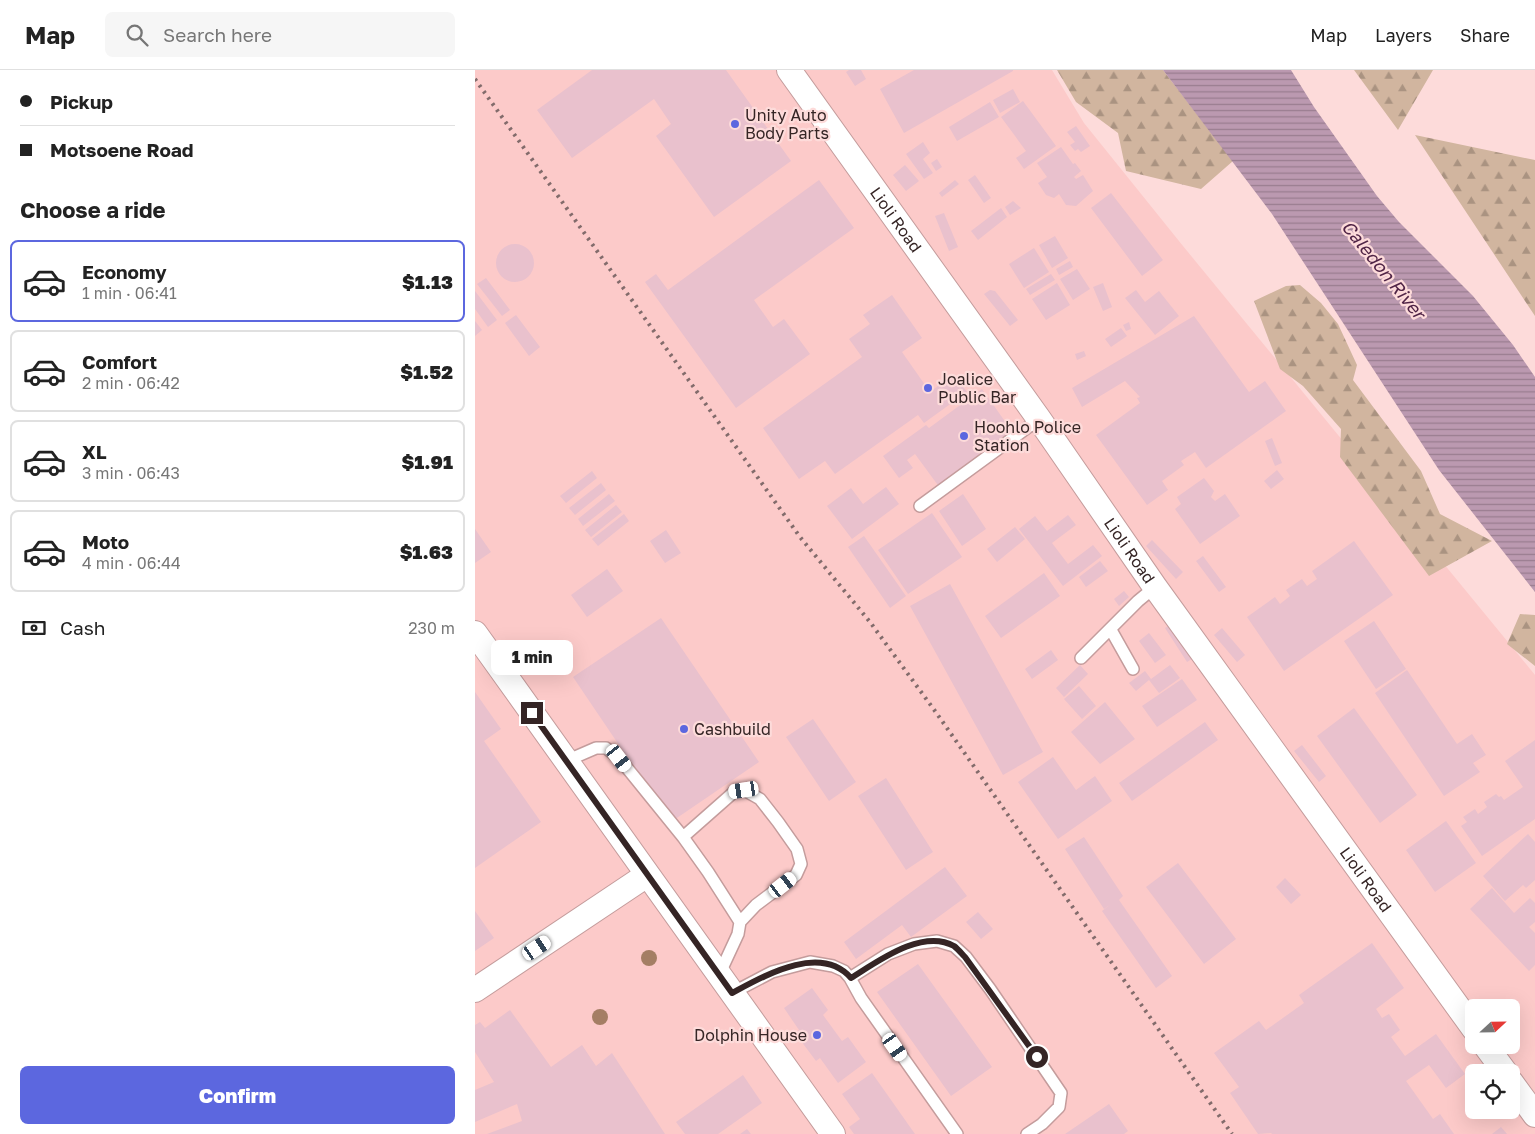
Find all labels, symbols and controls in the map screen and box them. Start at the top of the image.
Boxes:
search box [105,12,455,57]
text: Map [25,20,75,49]
icon: search [123,21,151,49]
text: Search here [163,23,272,46]
text: Map [1310,24,1347,46]
text: Layers [1375,24,1432,46]
text: Share [1460,24,1510,46]
text: Pickup [50,90,113,113]
place label: Unity Auto Body Parts [745,105,829,143]
marker: Unity Auto Body Parts [729,118,741,130]
text: Motsoene Road [50,138,194,161]
street label: Lioli Road [866,183,926,256]
text: Choose a ride [20,196,166,223]
water label: Caledon River [1337,216,1432,325]
icon: car [22,259,67,304]
text: Economy [82,260,167,283]
text: $1.13 [402,270,453,293]
text: 1 min · 06:41 [82,283,177,303]
icon: car [22,349,67,394]
text: Comfort [82,350,157,373]
text: $1.52 [400,360,453,383]
place label: Joalice Public Bar [938,369,1016,407]
text: 2 min · 06:42 [82,373,180,393]
marker: Joalice Public Bar [922,382,934,394]
place label: Hoohlo Police Station [974,417,1081,455]
marker: Hoohlo Police Station [958,430,970,442]
icon: car [22,439,67,484]
text: XL [82,440,107,463]
text: $1.91 [402,450,453,473]
text: 3 min · 06:43 [82,463,180,483]
street label: Lioli Road [1100,514,1159,587]
icon: car [22,529,67,574]
text: Moto [82,530,129,553]
text: $1.63 [400,540,453,563]
text: 4 min · 06:44 [82,553,181,573]
icon: cash [20,614,48,642]
text: Cash [60,616,105,639]
text: 230 m [408,618,455,638]
callout: 1 min [491,640,573,676]
text: 1 min [512,647,552,667]
route end [521,702,543,724]
place label: Cashbuild [694,719,771,739]
marker: Cashbuild [678,723,690,735]
car [603,742,634,774]
car [728,780,759,800]
street label: Lioli Road [1336,843,1396,916]
car [766,870,799,900]
car [520,933,553,963]
north arrow [1465,999,1520,1054]
map controls [1465,999,1520,1119]
place label: Dolphin House [694,1025,807,1045]
marker: Dolphin House [811,1029,823,1041]
car [880,1030,909,1064]
route start [1026,1046,1048,1068]
button: locate [1465,1064,1520,1119]
button: Confirm [20,1066,455,1124]

